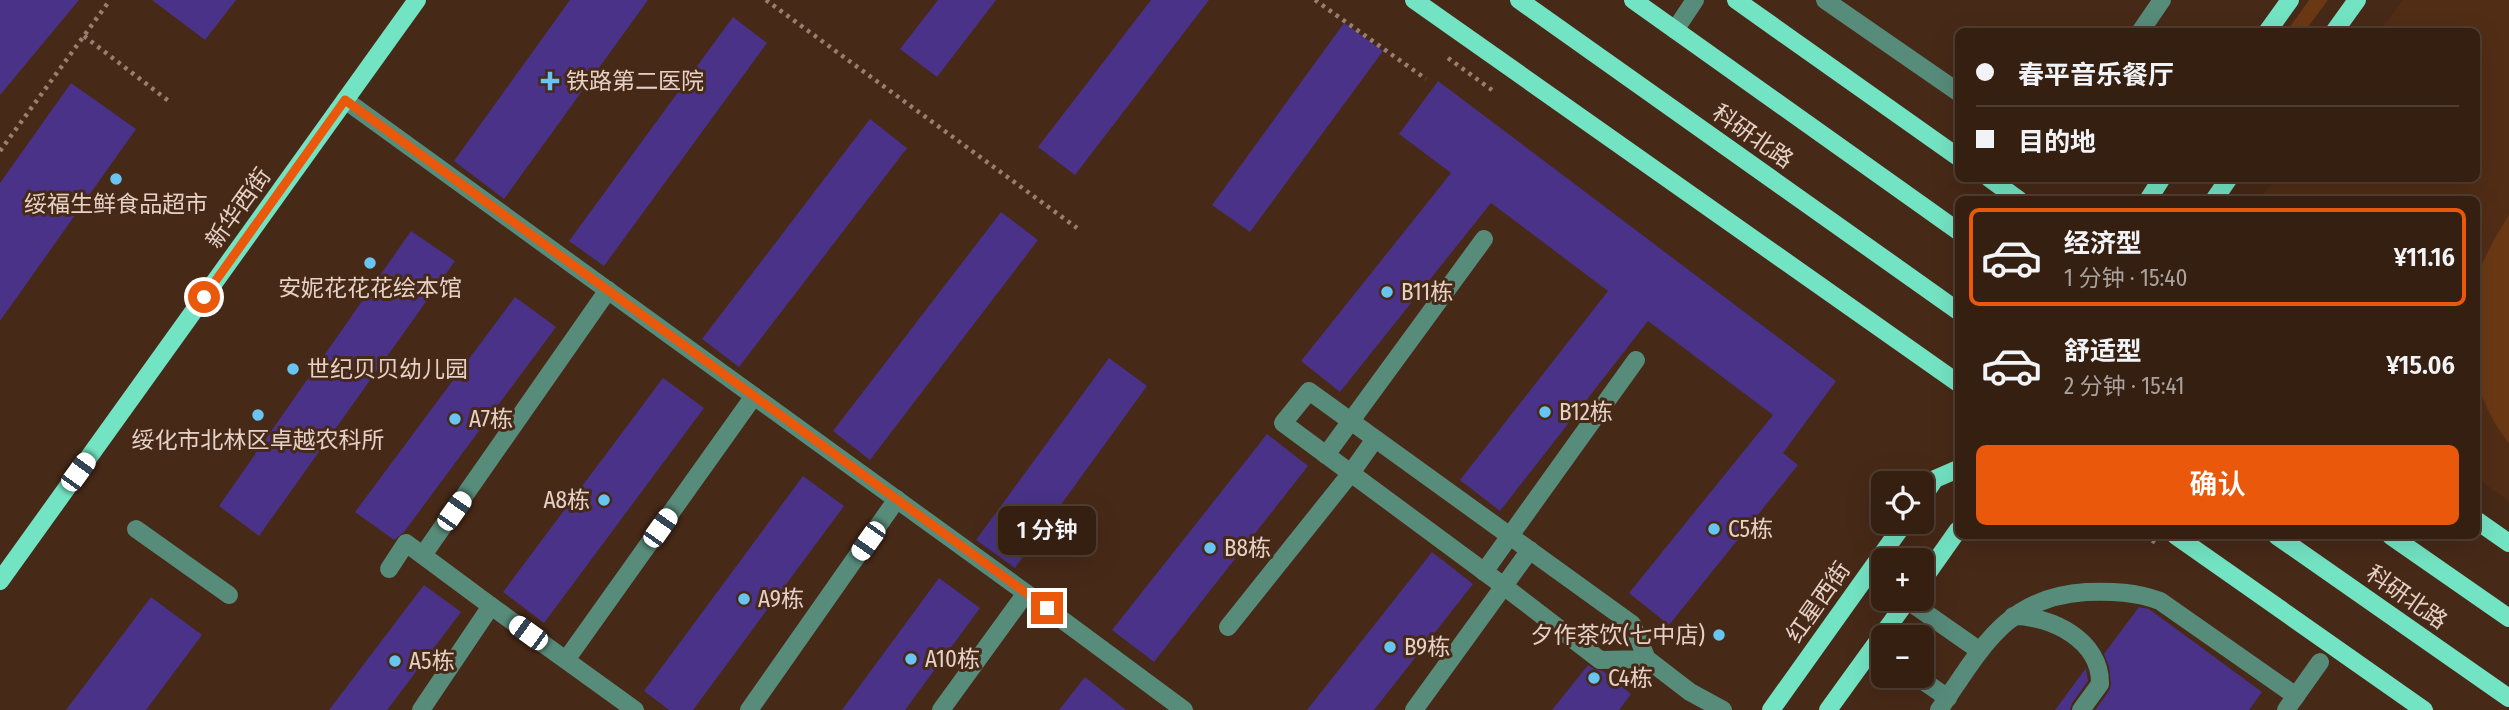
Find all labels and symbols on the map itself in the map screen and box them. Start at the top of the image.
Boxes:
place label: 铁路第二医院 [566,67,704,95]
marker: 铁路第二医院 [540,71,560,91]
street label: 科研北路 [1707,98,1799,174]
street label: 新华西街 [200,163,276,253]
marker: 绥福生鲜食品超市 [108,171,124,187]
place label: 绥福生鲜食品超市 [24,190,208,218]
marker: 安妮花花花绘本馆 [362,255,378,271]
place label: 安妮花花花绘本馆 [278,274,462,302]
place label: B11栋 [1401,278,1453,306]
route start [188,281,220,313]
marker: B11栋 [1379,284,1395,300]
place label: 世纪贝贝幼儿园 [307,355,468,383]
marker: 世纪贝贝幼儿园 [285,361,301,377]
place label: B12栋 [1559,398,1613,426]
marker: B12栋 [1537,404,1553,420]
place label: A7栋 [469,405,513,433]
marker: 绥化市北林区卓越农科所 [250,407,266,423]
marker: A7栋 [447,411,463,427]
place label: 绥化市北林区卓越农科所 [132,426,385,454]
car [58,449,99,495]
place label: A8栋 [543,486,590,514]
car [434,488,475,534]
marker: A8栋 [596,492,612,508]
car [640,505,681,551]
callout: 1 分钟 [998,506,1096,556]
place label: C5栋 [1728,515,1773,543]
car [848,518,889,564]
marker: C5栋 [1706,521,1722,537]
place label: B8栋 [1224,534,1271,562]
marker: B8栋 [1202,540,1218,556]
street label: 红星西街 [1780,556,1856,648]
street label: 科研北路 [2361,559,2453,635]
place label: A9栋 [758,585,804,613]
marker: A9栋 [736,591,752,607]
route end [1031,592,1063,624]
car [505,612,552,654]
place label: 夕作茶饮(七中店) [1530,621,1705,649]
marker: 夕作茶饮(七中店) [1711,627,1727,643]
place label: B9栋 [1404,633,1450,661]
marker: B9栋 [1382,639,1398,655]
place label: A10栋 [925,645,980,673]
place label: A5栋 [409,647,455,675]
marker: A10栋 [903,651,919,667]
marker: A5栋 [387,653,403,669]
place label: C4栋 [1608,664,1653,692]
marker: C4栋 [1586,670,1602,686]

